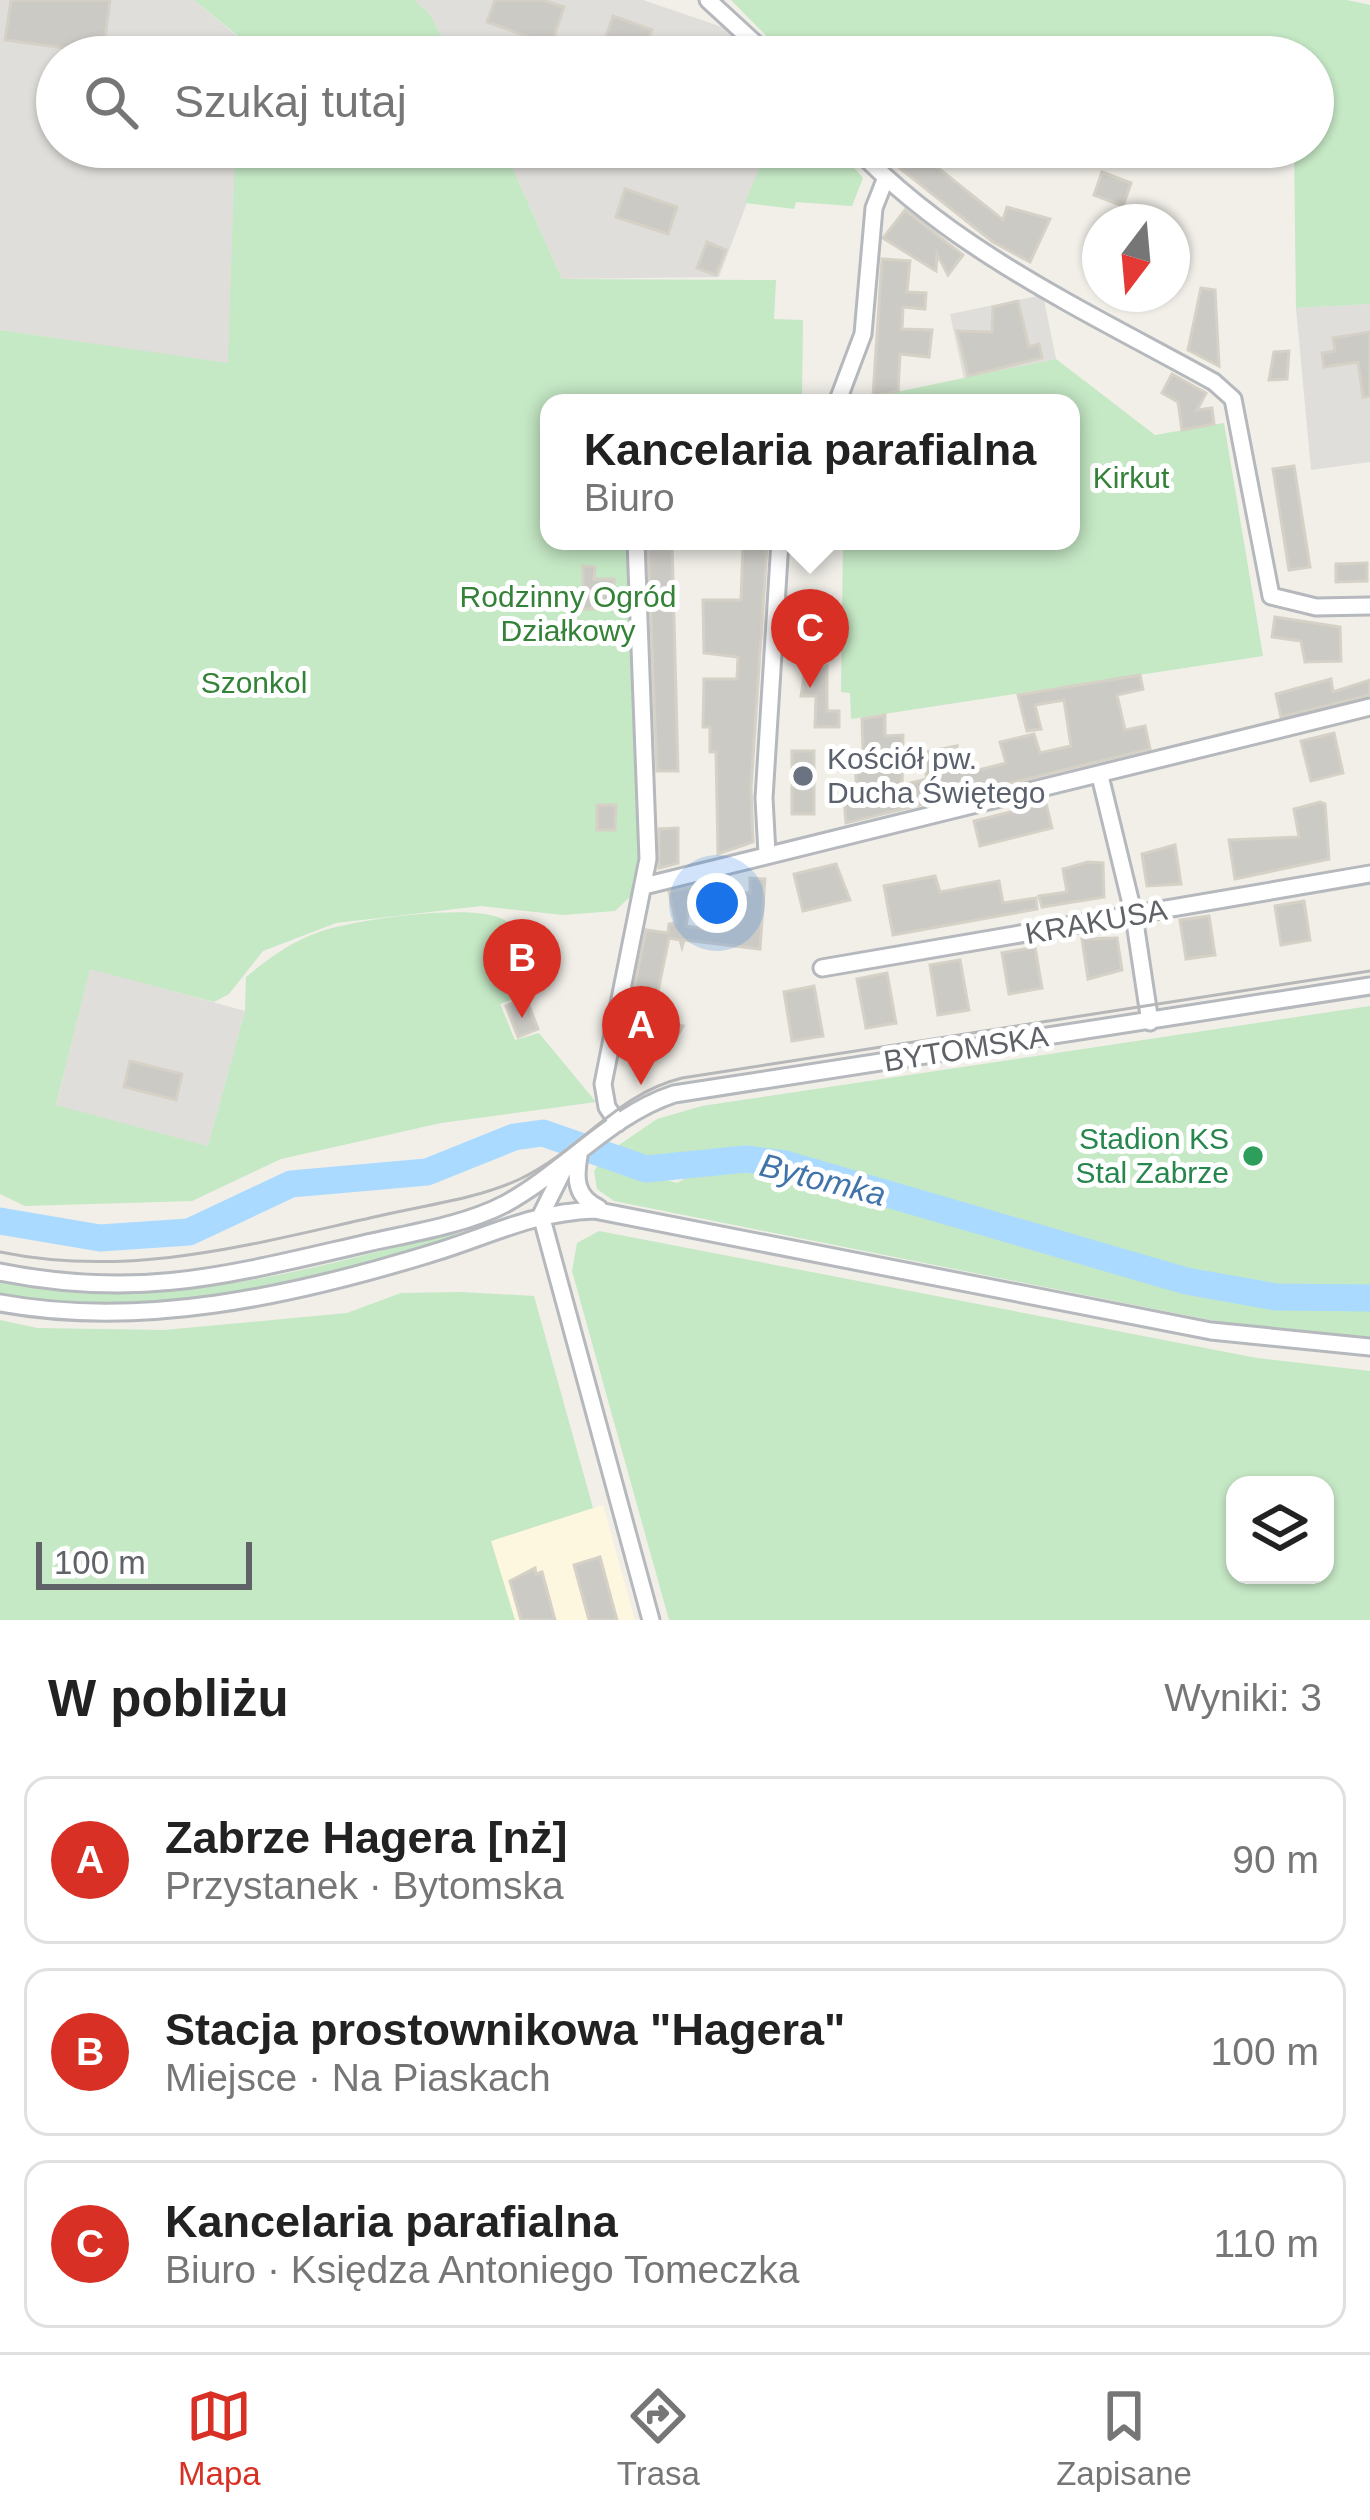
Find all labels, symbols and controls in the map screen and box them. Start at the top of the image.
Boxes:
search box [36,36,1334,168]
icon: search [78,69,144,135]
text: Szukaj tutaj [174,76,407,127]
north arrow [1082,204,1190,312]
popup [540,394,1080,550]
text: Kancelaria parafialna [584,424,1036,475]
park label: Kirkut [1093,461,1170,494]
text: Biuro [584,476,675,519]
park label: Rodzinny Ogród Działkowy [460,580,676,647]
pin: C [771,589,849,688]
park label: Szonkol [201,666,307,699]
place label: Kościół pw. Ducha Świętego [827,742,1045,809]
marker: Kościół pw. Ducha Świętego [790,763,816,789]
your location [687,873,747,933]
street label: KRAKUSA [1022,893,1169,950]
pin: B [483,919,561,1018]
pin: A [602,986,680,1085]
street label: BYTOMSKA [881,1019,1051,1078]
place label: Stadion KS Stal Zabrze [1076,1122,1229,1189]
marker: Stadion KS Stal Zabrze [1240,1143,1266,1169]
water label: Bytomka [756,1146,890,1213]
map controls [1226,1476,1334,1584]
button: layers [1226,1476,1334,1584]
scale bar [36,1536,252,1589]
text: 100 m [54,1544,146,1581]
text: W pobliżu [48,1670,289,1727]
text: Wyniki: 3 [1164,1676,1322,1719]
text: Zabrze Hagera [nż] [165,1812,568,1863]
text: A [76,1838,104,1881]
text: 90 m [1232,1838,1319,1881]
text: Przystanek · Bytomska [165,1864,564,1907]
text: Stacja prostownikowa "Hagera" [165,2004,845,2055]
text: B [76,2030,104,2073]
text: 100 m [1211,2030,1319,2073]
text: Miejsce · Na Piaskach [165,2056,551,2099]
text: Kancelaria parafialna [165,2196,618,2247]
text: C [76,2222,104,2265]
text: 110 m [1214,2222,1319,2265]
text: Biuro · Księdza Antoniego Tomeczka [165,2248,799,2291]
tab: Mapa [178,2383,261,2493]
tab: Trasa [617,2383,700,2493]
tab: Zapisane [1056,2383,1192,2493]

